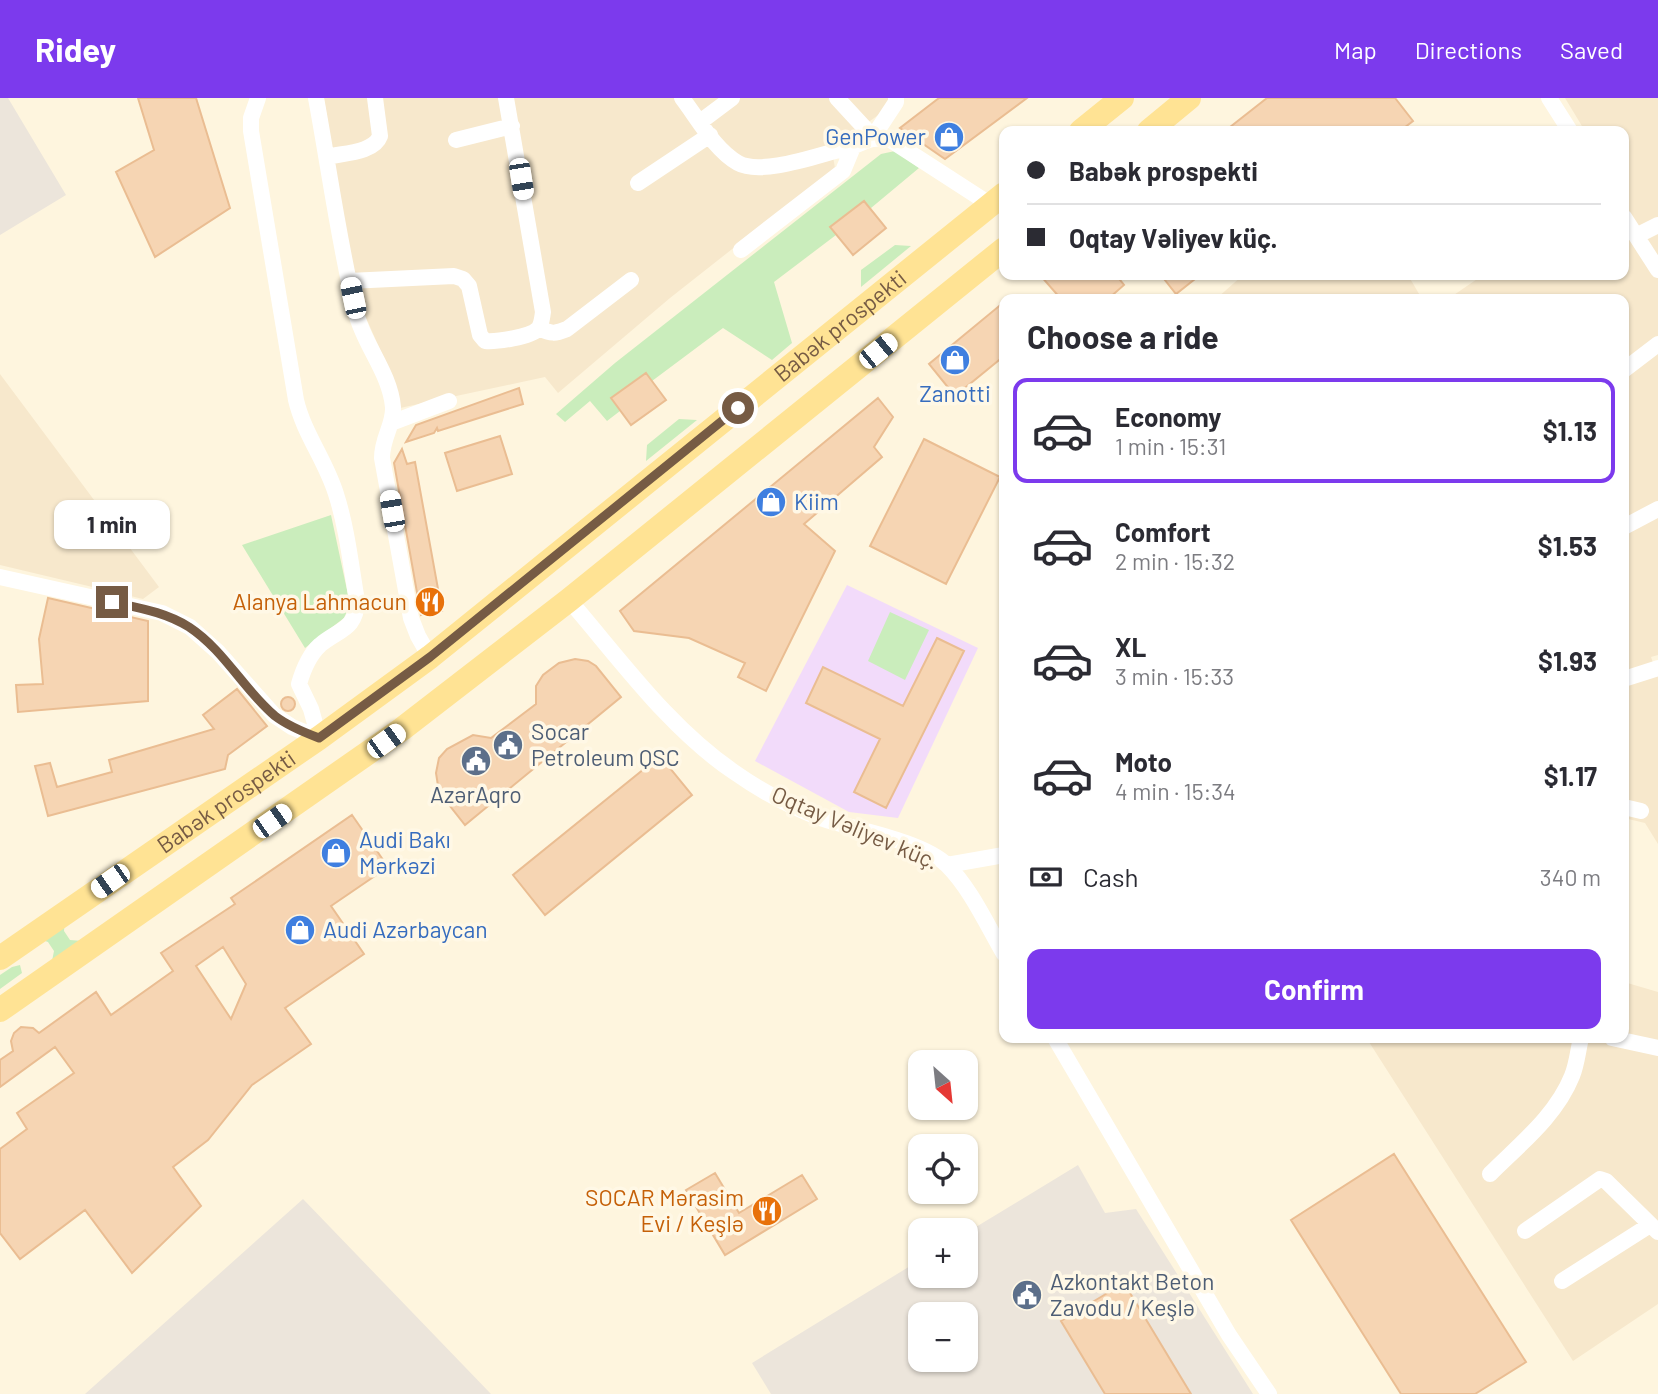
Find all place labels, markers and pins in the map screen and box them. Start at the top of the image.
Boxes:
shop icon: GenPower [932,120,966,154]
place label: GenPower [825,122,927,150]
shop icon: Zanotti [938,343,972,377]
place label: Zanotti [919,379,991,407]
shop icon: Kiim [754,485,788,519]
place label: Kiim [794,487,839,515]
restaurant icon: Alanya Lahmacun [413,585,447,619]
place label: Alanya Lahmacun [232,587,407,615]
place label: Socar Petroleum QSC [531,717,680,771]
public building icon: Socar Petroleum QSC [491,728,525,762]
public building icon: AzərAqro [459,744,493,778]
place label: AzərAqro [430,780,522,808]
place label: Audi Bakı Mərkəzi [359,825,451,879]
shop icon: Audi Bakı Mərkəzi [319,836,353,870]
shop icon: Audi Azərbaycan [283,913,317,947]
place label: Audi Azərbaycan [323,915,488,943]
place label: SOCAR Mərasim Evi / Keşlə [585,1183,744,1237]
restaurant icon: SOCAR Mərasim Evi / Keşlə [750,1194,784,1228]
place label: Azkontakt Beton Zavodu / Keşlə [1050,1267,1214,1321]
public building icon: Azkontakt Beton Zavodu / Keşlə [1010,1278,1044,1312]

